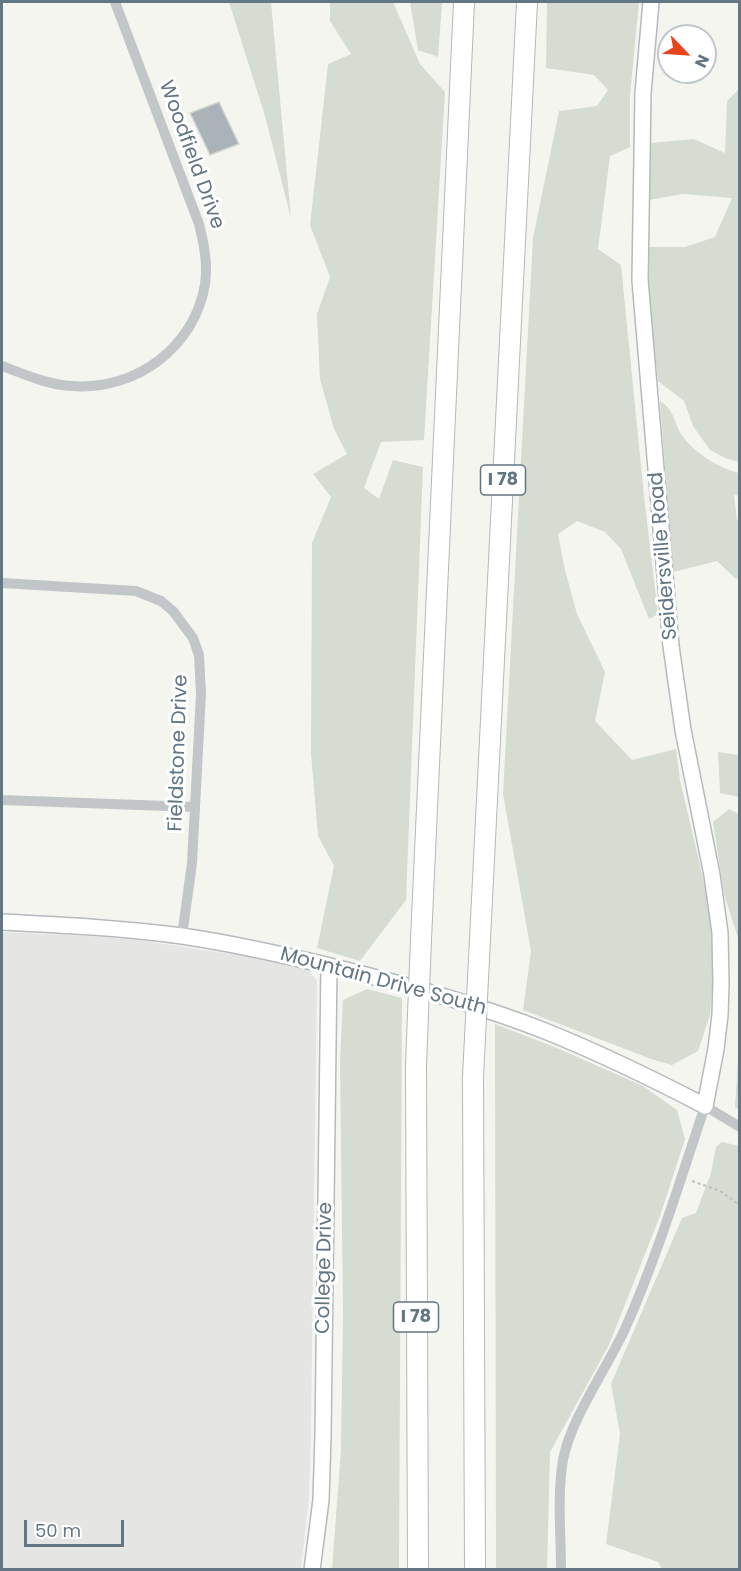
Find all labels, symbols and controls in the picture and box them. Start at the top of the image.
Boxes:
north arrow [657,24,717,84]
text: N [689,51,715,71]
street label: Woodfield Drive [153,77,229,233]
road number: I 78 [480,465,526,495]
street label: Seidersville Road [645,471,683,641]
street label: Fieldstone Drive [164,674,194,832]
street label: Mountain Drive South [277,943,489,1021]
street label: College Drive [312,1202,338,1334]
road number: I 78 [394,1302,438,1332]
scale bar [27,1508,128,1546]
text: 50 m [35,1518,81,1543]

